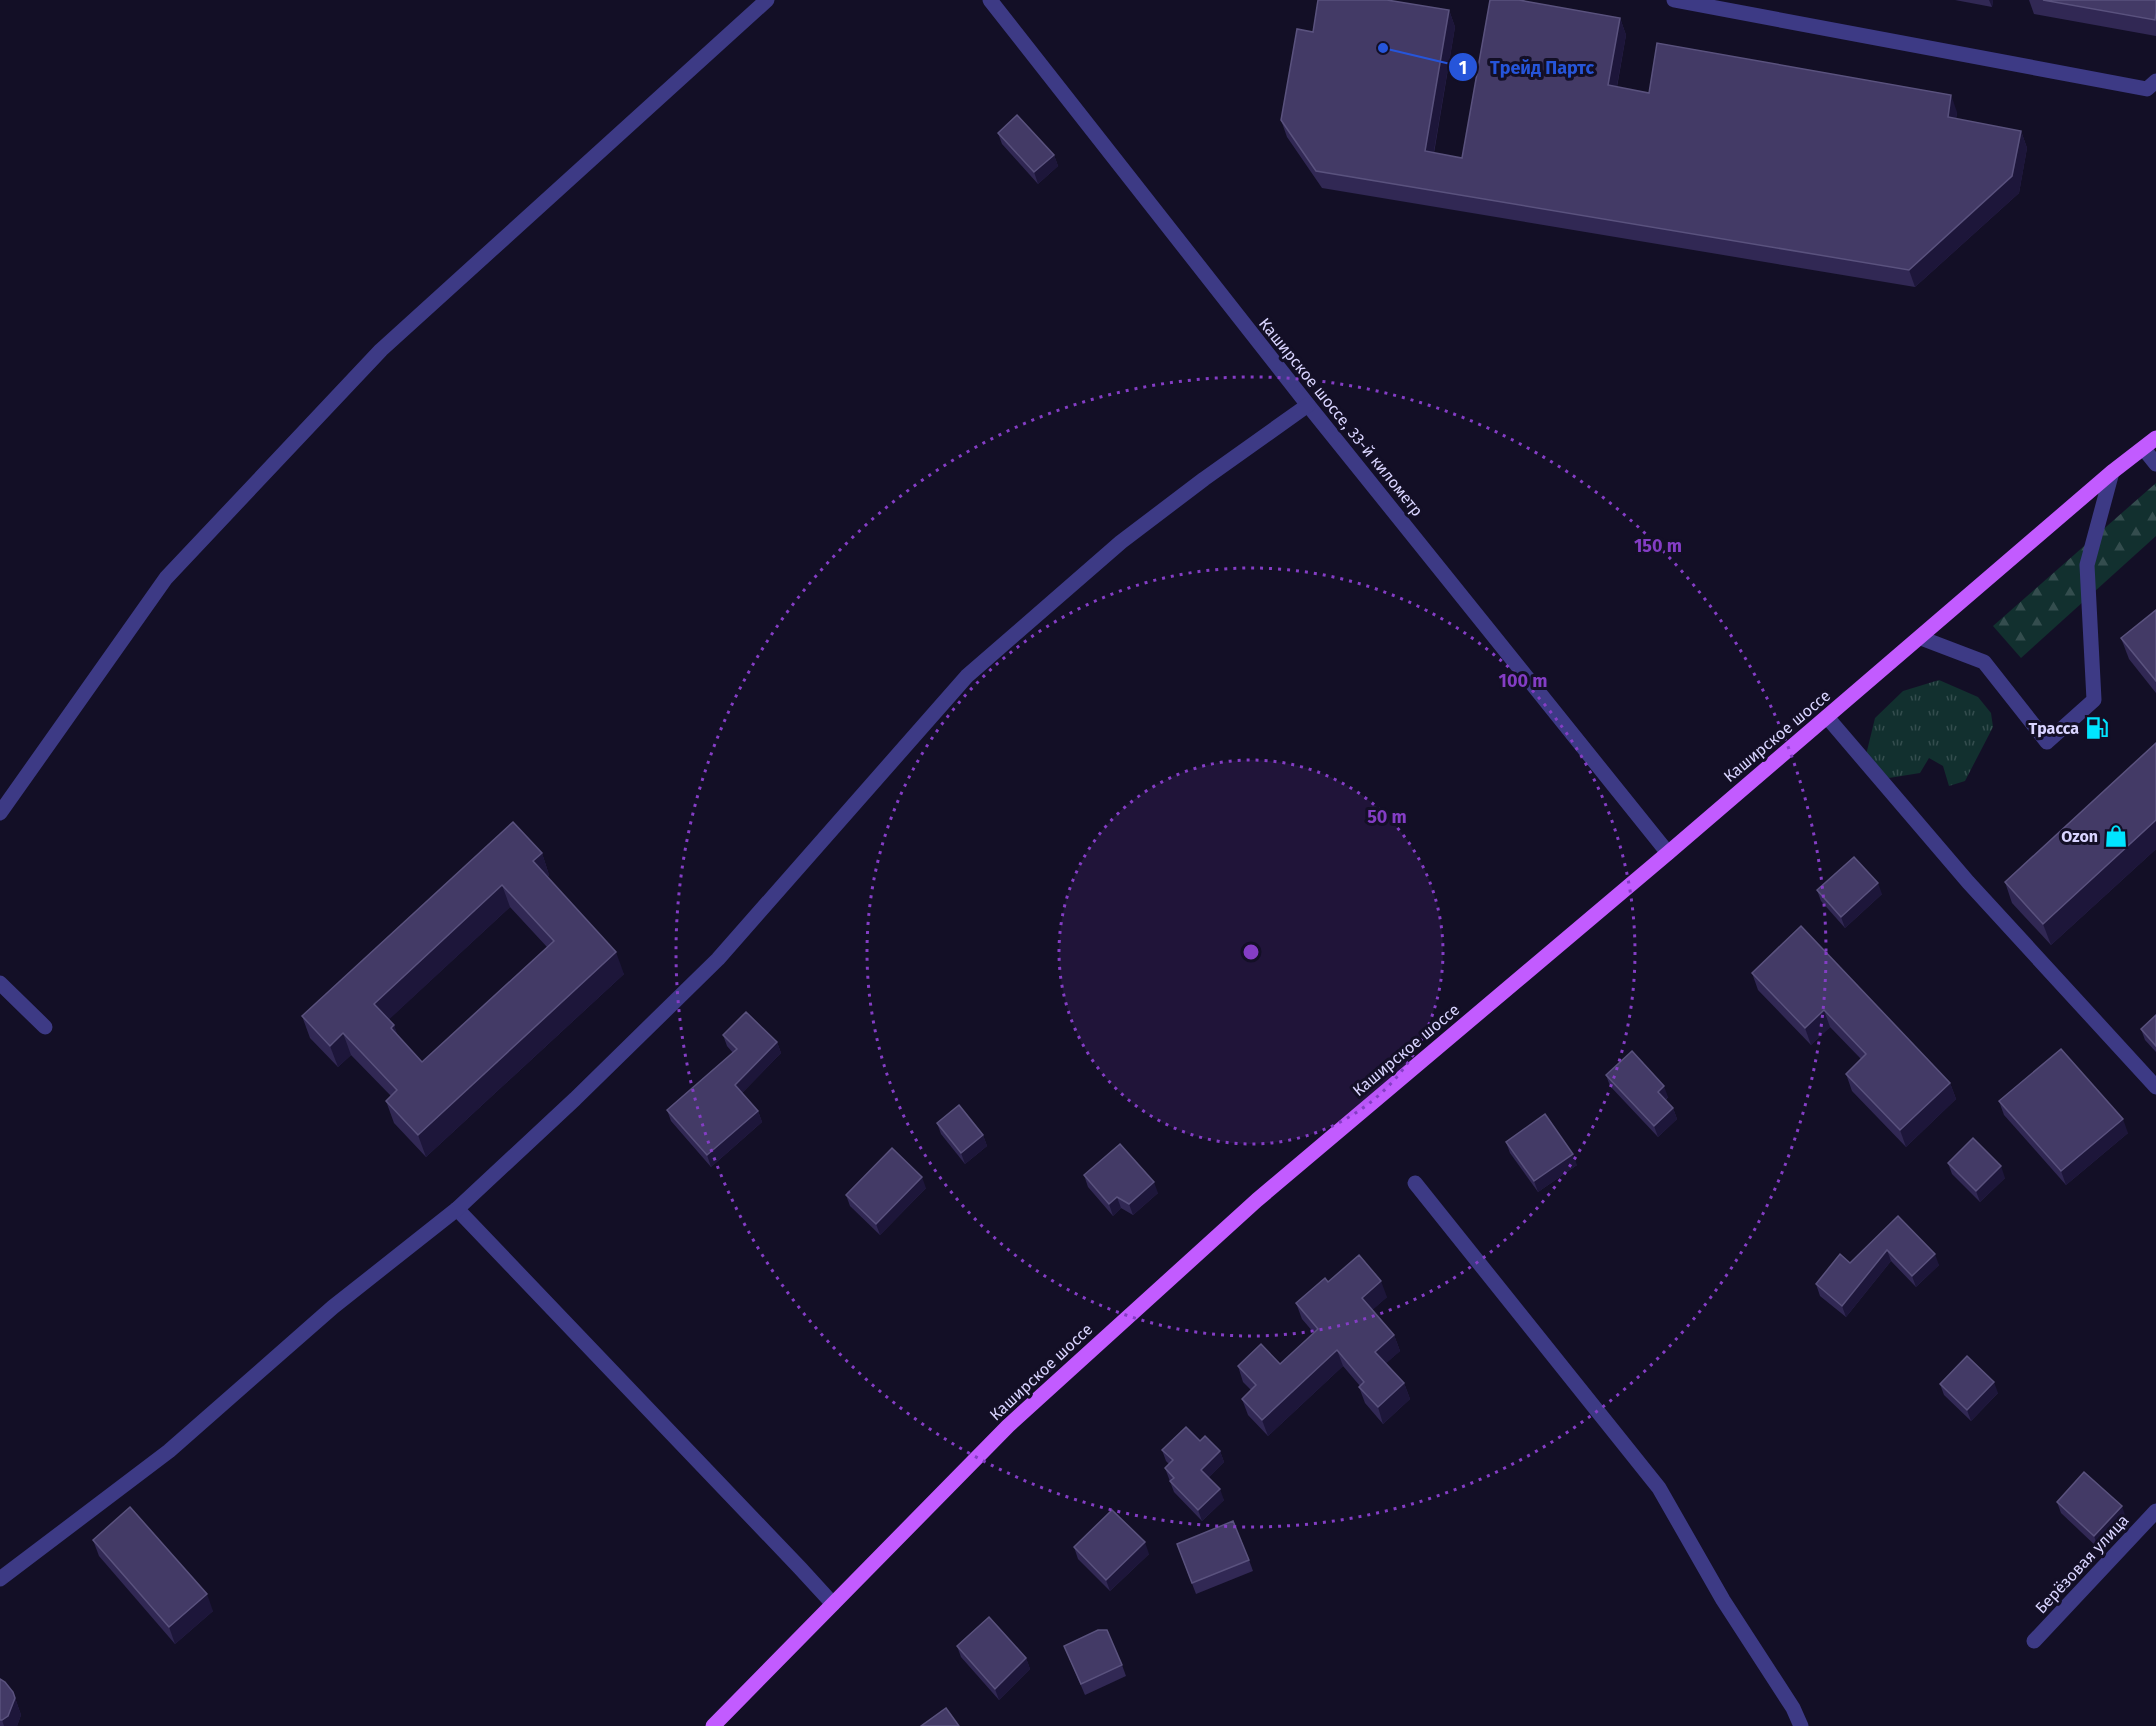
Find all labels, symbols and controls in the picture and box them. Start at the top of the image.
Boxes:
callout: Трейд Партс [1448,49,1606,85]
text: 1 [1459,57,1467,79]
text: Трейд Партс [1490,57,1594,79]
street label: Каширское шоссе, 33-й километр [1255,314,1427,520]
text: 150 m [1634,535,1682,557]
text: 100 m [1499,670,1547,692]
street label: Каширское шоссе [1720,686,1834,786]
fuel station icon: Трасса [2084,715,2110,741]
place label: Трасса [2029,719,2079,738]
text: 50 m [1367,806,1407,828]
shop icon: Ozon [2103,823,2129,849]
place label: Ozon [2061,827,2098,846]
centre of rings [1241,942,1261,962]
street label: Каширское шоссе [1349,1000,1463,1100]
street label: Каширское шоссе [986,1320,1096,1424]
street label: Берёзовая улица [2031,1511,2133,1617]

